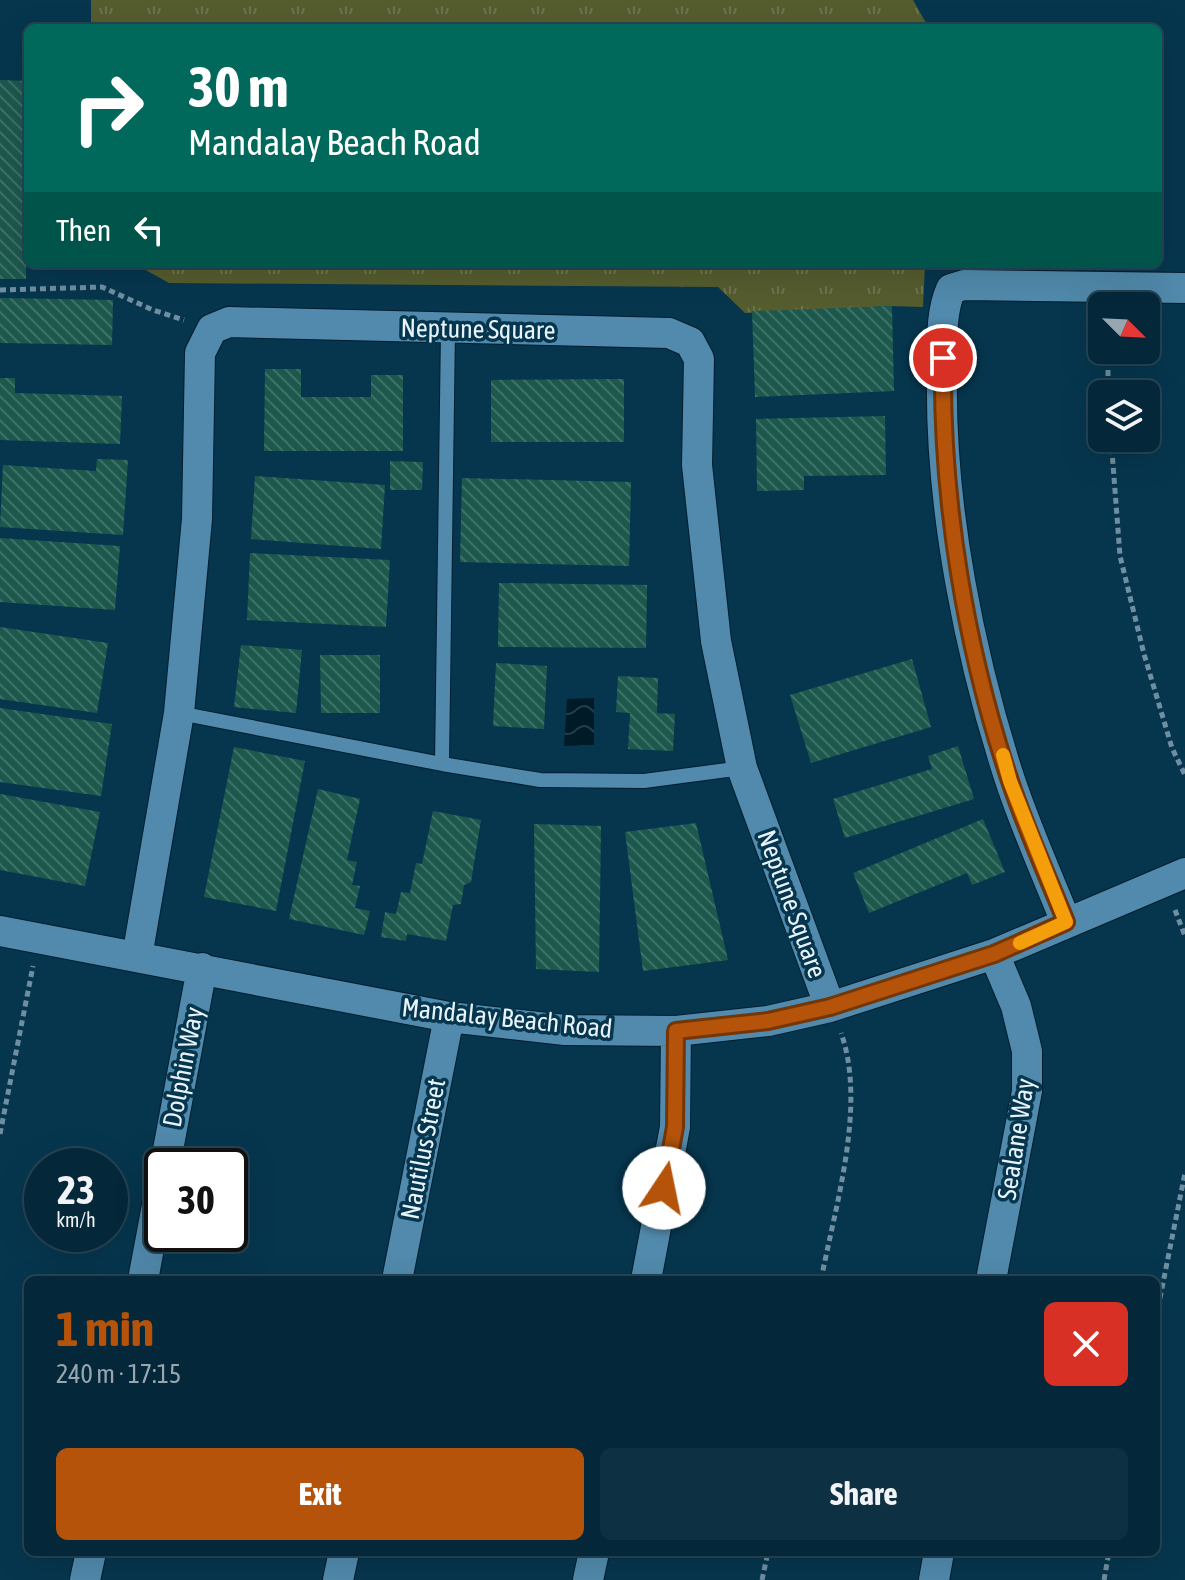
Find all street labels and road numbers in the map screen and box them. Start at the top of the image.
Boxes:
street label: Neptune Square [400,313,556,345]
street label: Neptune Square [751,826,833,982]
street label: Mandalay Beach Road [400,992,614,1044]
street label: Dolphin Way [157,1004,209,1130]
street label: Nautilus Street [395,1076,451,1222]
street label: Sealane Way [992,1076,1040,1202]

